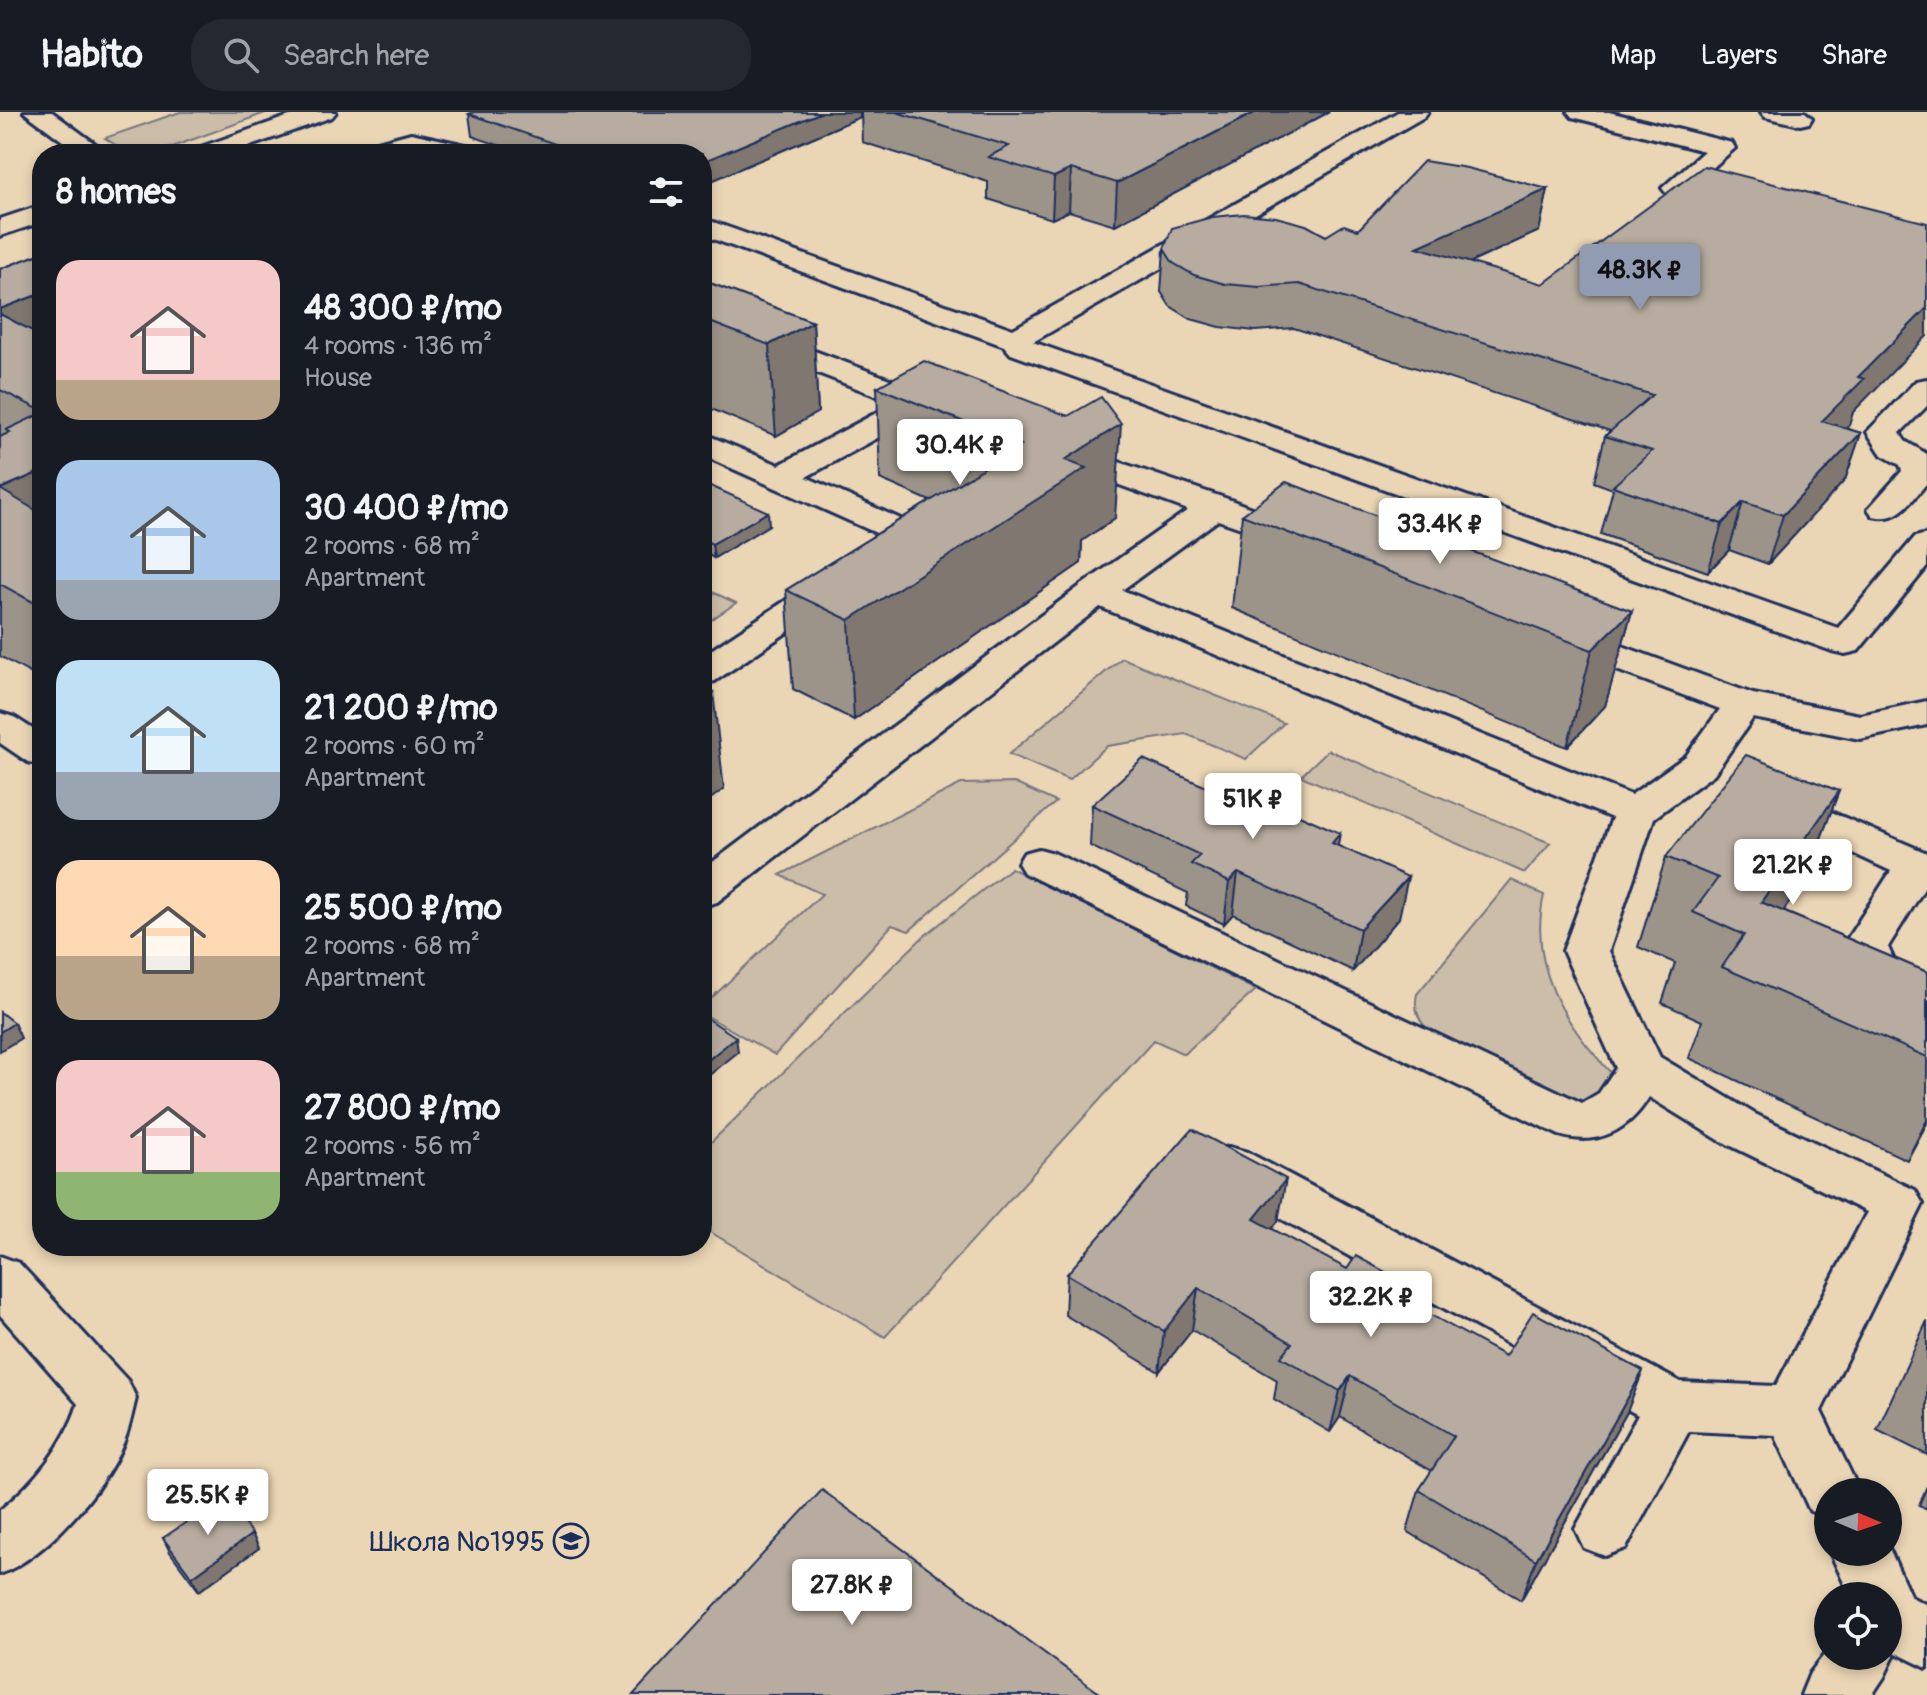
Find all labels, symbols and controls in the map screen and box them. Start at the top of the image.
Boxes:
search box [191,19,751,91]
text: Habito [40,31,143,79]
icon: search [219,33,263,77]
text: Search here [283,37,429,74]
text: Map [1610,38,1656,73]
text: Layers [1700,38,1777,73]
text: Share [1821,38,1887,73]
icon: filters [644,170,688,214]
text: 8 homes [56,171,176,214]
pin: 48.3K ₽ [1566,244,1714,312]
text: 48.3K ₽ [1597,254,1683,286]
text: 48 300 ₽/mo [304,287,502,330]
icon: home [120,292,216,388]
text: 4 rooms · 136 m² [304,330,492,362]
text: House [304,362,372,394]
pin: 30.4K ₽ [886,419,1034,487]
text: 30.4K ₽ [915,429,1005,461]
text: 30 400 ₽/mo [304,487,508,530]
icon: home [120,492,216,588]
pin: 33.4K ₽ [1366,498,1514,566]
text: 33.4K ₽ [1397,508,1483,540]
text: 2 rooms · 68 m² [304,530,480,562]
text: Apartment [304,562,425,594]
text: 21 200 ₽/mo [304,687,498,730]
icon: home [120,692,216,788]
text: 2 rooms · 60 m² [304,730,485,762]
text: Apartment [304,762,425,794]
pin: 51K ₽ [1197,773,1309,841]
text: 51K ₽ [1222,783,1284,815]
pin: 21.2K ₽ [1719,839,1867,907]
text: 21.2K ₽ [1752,849,1834,881]
text: 25 500 ₽/mo [304,887,502,930]
icon: home [120,892,216,988]
text: 2 rooms · 68 m² [304,930,480,962]
text: Apartment [304,962,425,994]
text: 27 800 ₽/mo [304,1087,500,1130]
icon: home [120,1092,216,1188]
text: 2 rooms · 56 m² [304,1130,481,1162]
text: Apartment [304,1162,425,1194]
pin: 32.2K ₽ [1297,1271,1445,1339]
text: 32.2K ₽ [1328,1281,1414,1313]
pin: 25.5K ₽ [134,1469,282,1537]
north arrow [1814,1478,1902,1566]
map controls [1814,1478,1902,1670]
text: 25.5K ₽ [165,1479,251,1511]
school or university icon: Школа №1995 [552,1522,590,1560]
place label: Школа №1995 [370,1525,545,1560]
pin: 27.8K ₽ [778,1559,926,1627]
text: 27.8K ₽ [810,1569,894,1601]
button: locate [1814,1582,1902,1670]

